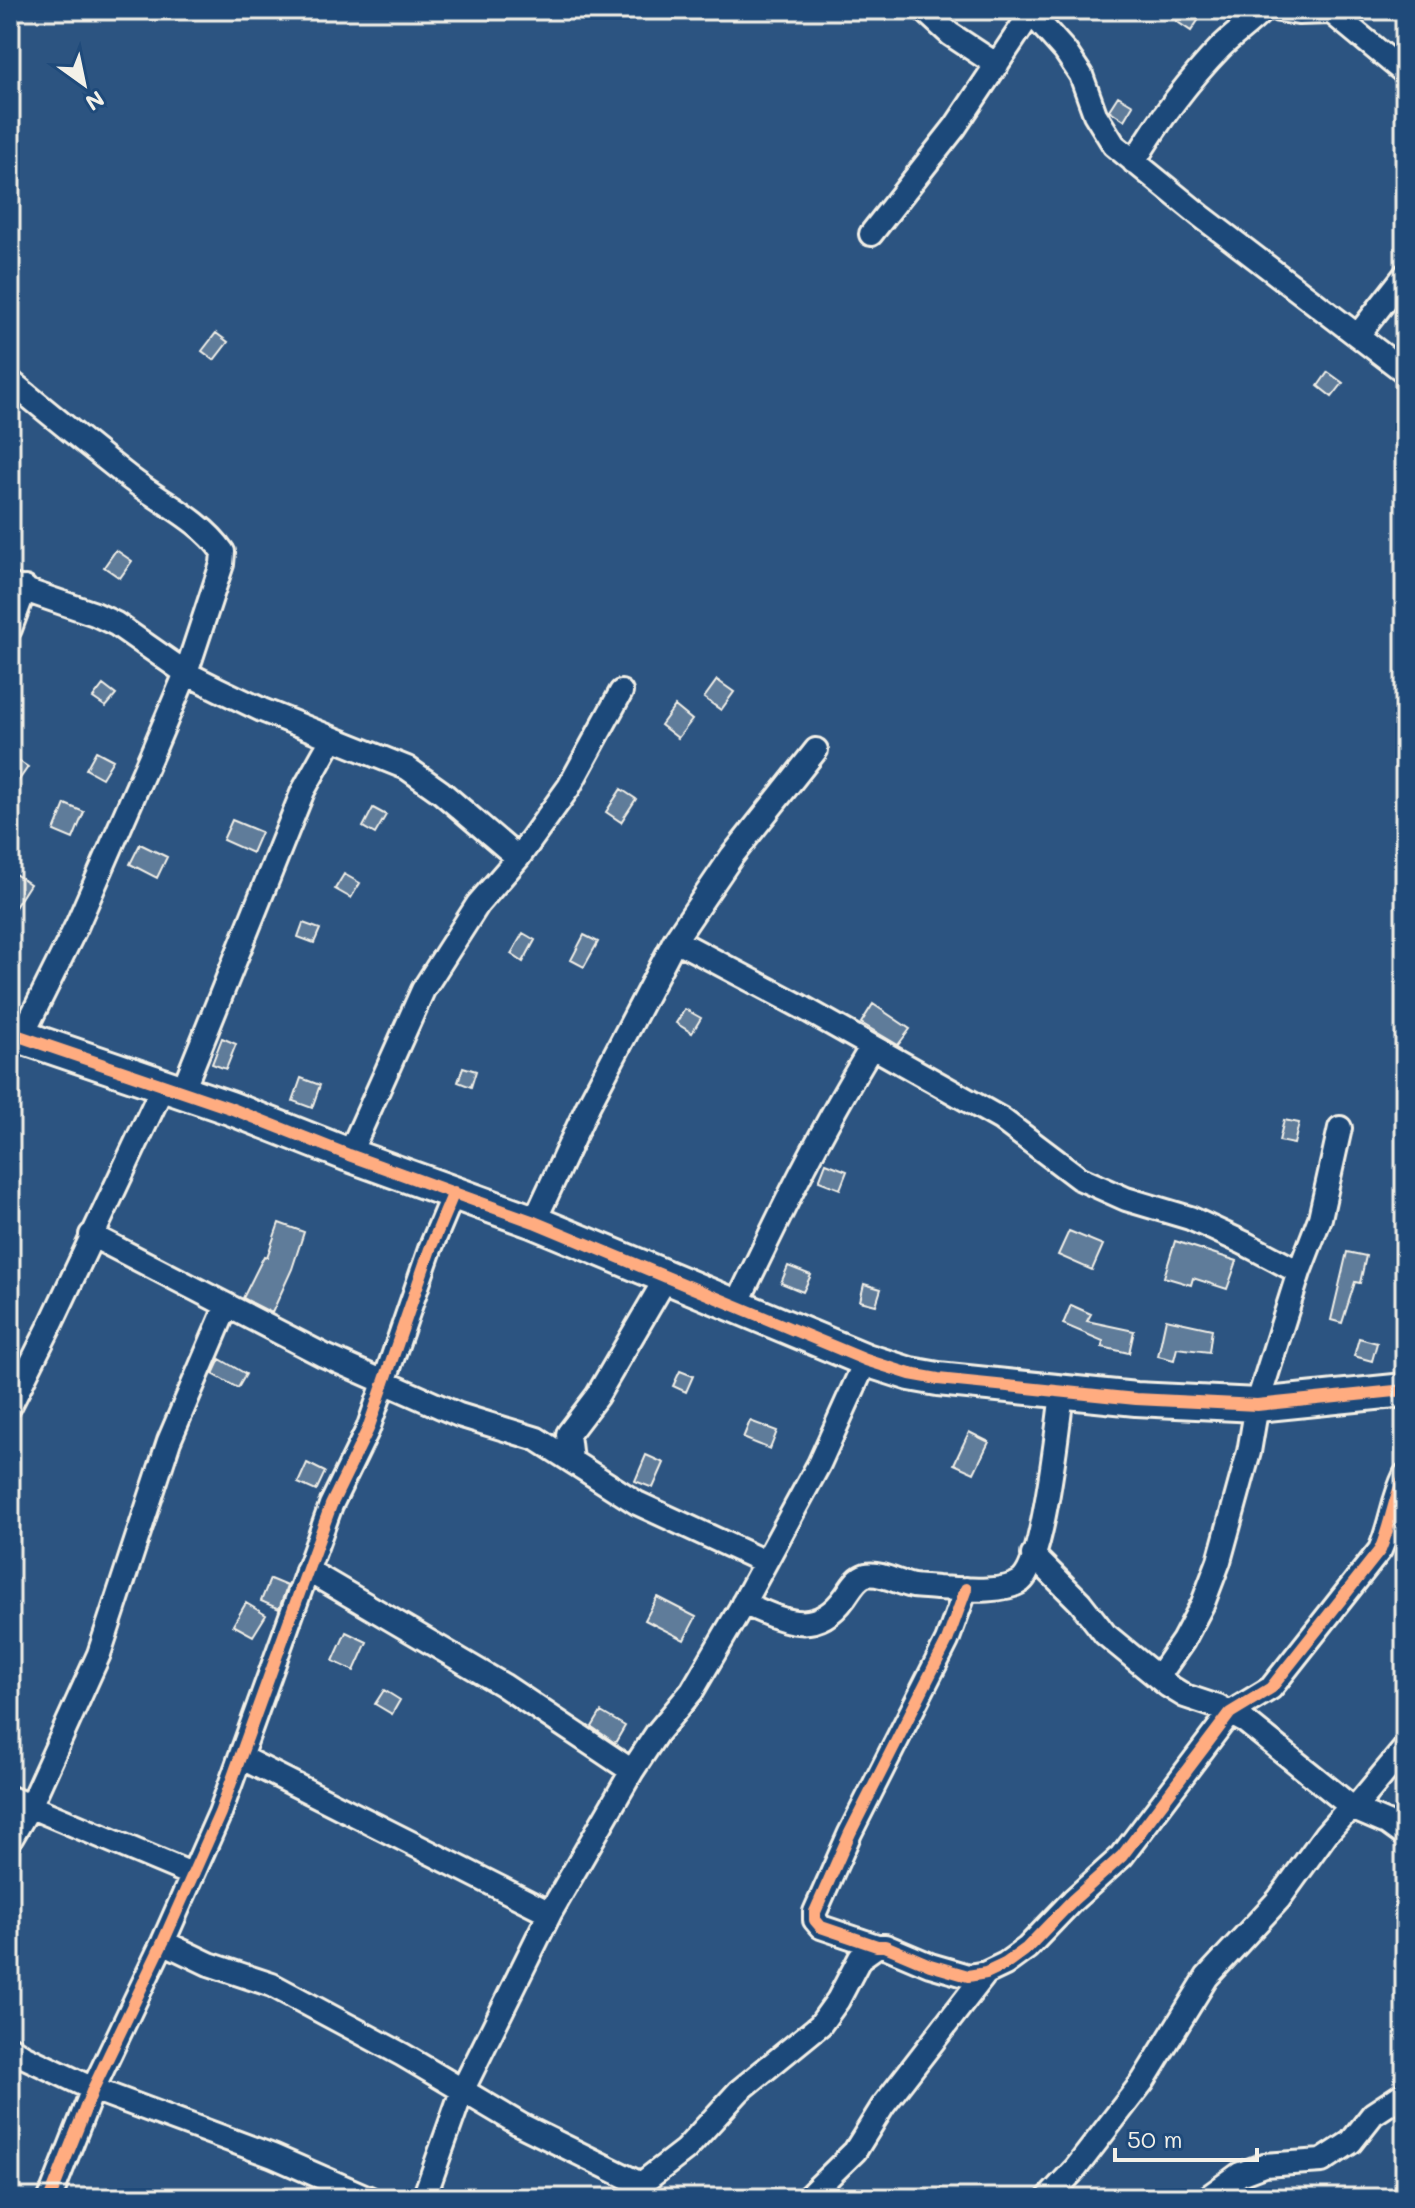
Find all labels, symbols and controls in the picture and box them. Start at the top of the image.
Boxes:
north arrow [44,44,124,124]
text: N [80,84,110,118]
scale bar [1115,2112,1257,2162]
text: 50 m [1127,2123,1183,2154]

